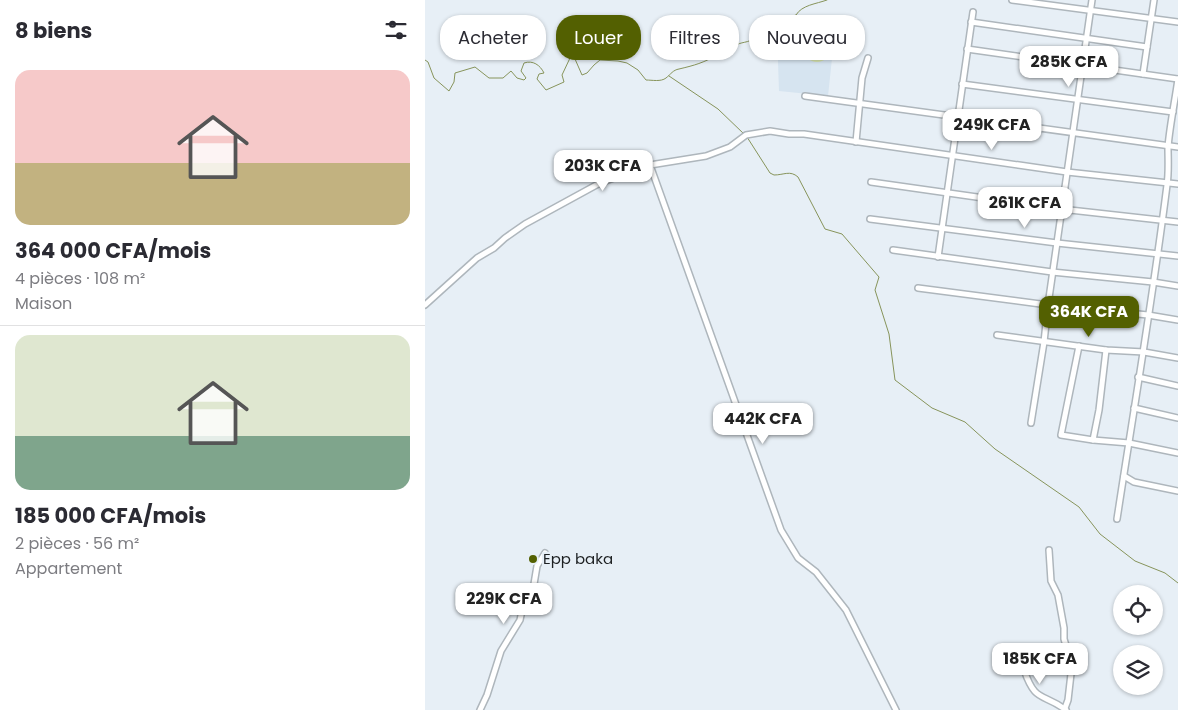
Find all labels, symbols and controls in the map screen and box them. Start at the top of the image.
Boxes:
chip: Acheter [440,15,546,60]
chip: Louer [556,15,641,60]
chip: Filtres [651,15,739,60]
chip: Nouveau [749,15,865,60]
text: 8 biens [15,16,92,45]
icon: filters [382,16,410,44]
pin: 285K CFA [1017,46,1121,88]
text: 285K CFA [1030,50,1108,73]
icon: home [168,102,258,192]
pin: 249K CFA [940,108,1044,151]
text: 249K CFA [953,113,1031,136]
pin: 203K CFA [551,150,655,192]
text: 203K CFA [565,154,641,177]
pin: 261K CFA [973,186,1077,229]
text: 261K CFA [989,191,1061,214]
text: 364 000 CFA/mois [15,236,211,265]
text: 4 pièces · 108 m² [15,267,145,290]
text: Maison [15,292,72,315]
pin: 364K CFA [1037,296,1141,338]
text: 364K CFA [1050,300,1128,323]
icon: home [168,368,258,458]
pin: 442K CFA [711,402,815,445]
text: 442K CFA [724,407,802,430]
text: 185 000 CFA/mois [15,501,206,530]
text: 2 pièces · 56 m² [15,532,139,555]
place label: Epp baka [543,548,613,569]
marker: Epp baka [527,553,539,565]
text: Appartement [15,557,122,580]
pin: 229K CFA [452,582,556,625]
map controls [1113,585,1163,695]
button: locate [1113,585,1163,635]
text: 229K CFA [466,587,542,610]
pin: 185K CFA [988,642,1092,685]
button: layers [1113,645,1163,695]
text: 185K CFA [1003,647,1077,670]

